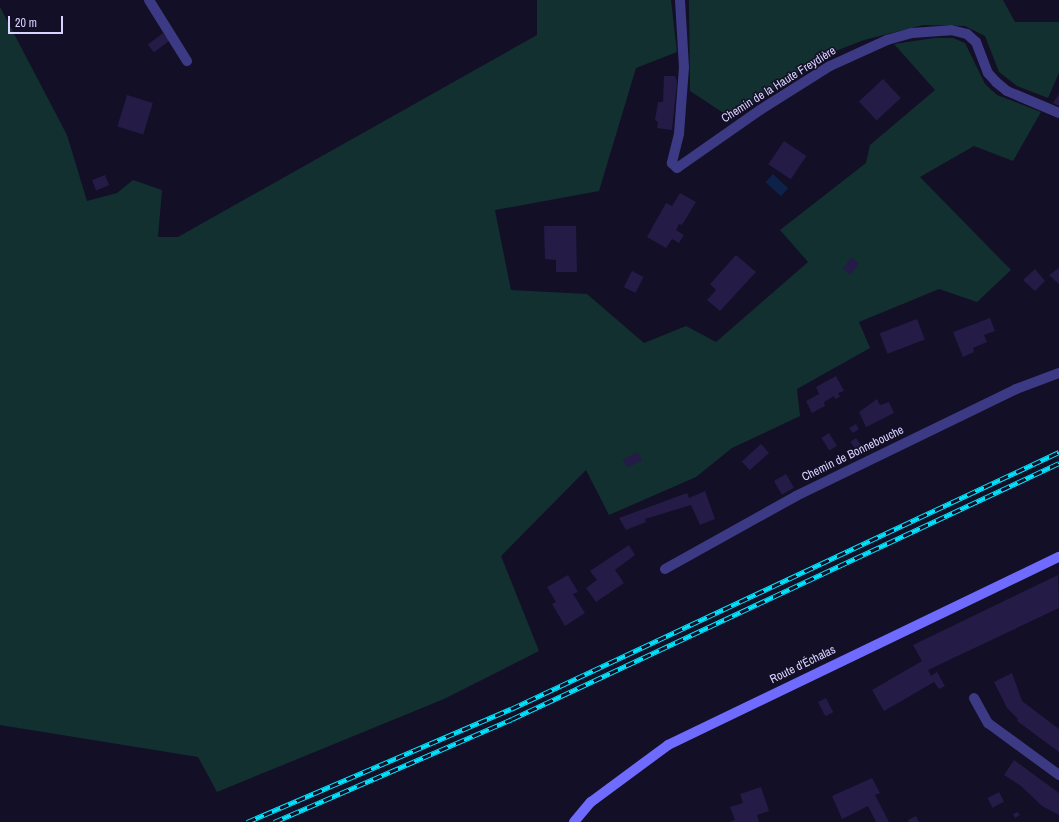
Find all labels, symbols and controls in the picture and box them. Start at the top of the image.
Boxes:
scale bar [10,8,65,34]
text: 20 m [15,15,37,31]
street label: Chemin de la Haute Freydière [719,44,839,126]
street label: Chemin de Bonnebouche [800,423,906,485]
street label: Route d'Échalas [768,643,838,687]

